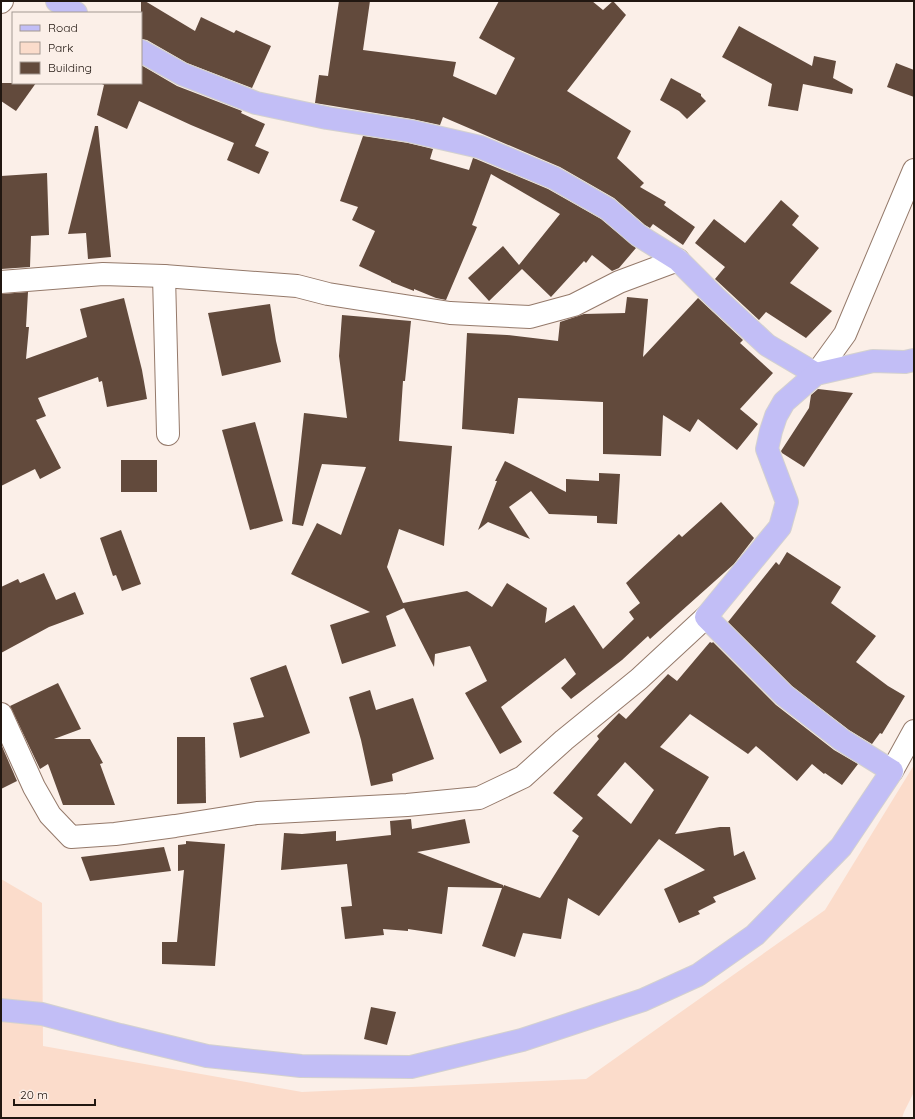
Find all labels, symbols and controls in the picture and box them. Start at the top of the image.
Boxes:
legend [12,12,142,84]
text: Road [48,20,78,35]
text: Park [48,40,73,55]
text: Building [48,60,92,75]
scale bar [14,1081,95,1107]
text: 20 m [20,1087,48,1102]

